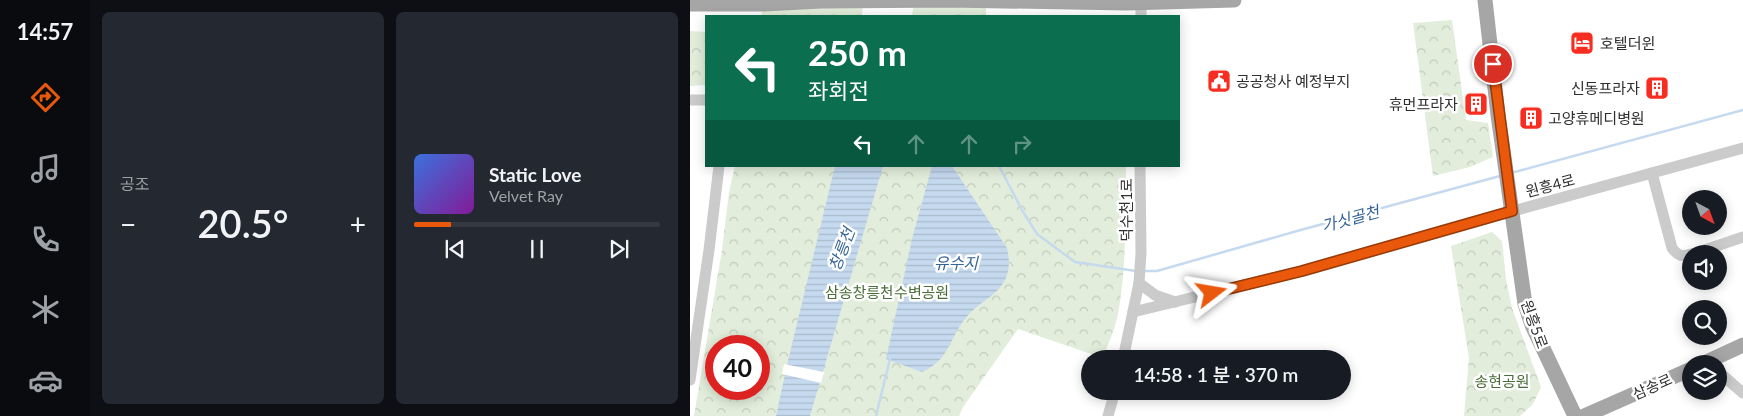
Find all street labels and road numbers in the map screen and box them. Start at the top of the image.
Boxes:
street label: 원흥4로 [1523,170,1577,200]
street label: 덕수천1로 [1117,178,1135,242]
street label: 원흥5로 [1518,297,1552,351]
street label: 삼송로 [1629,369,1675,403]

